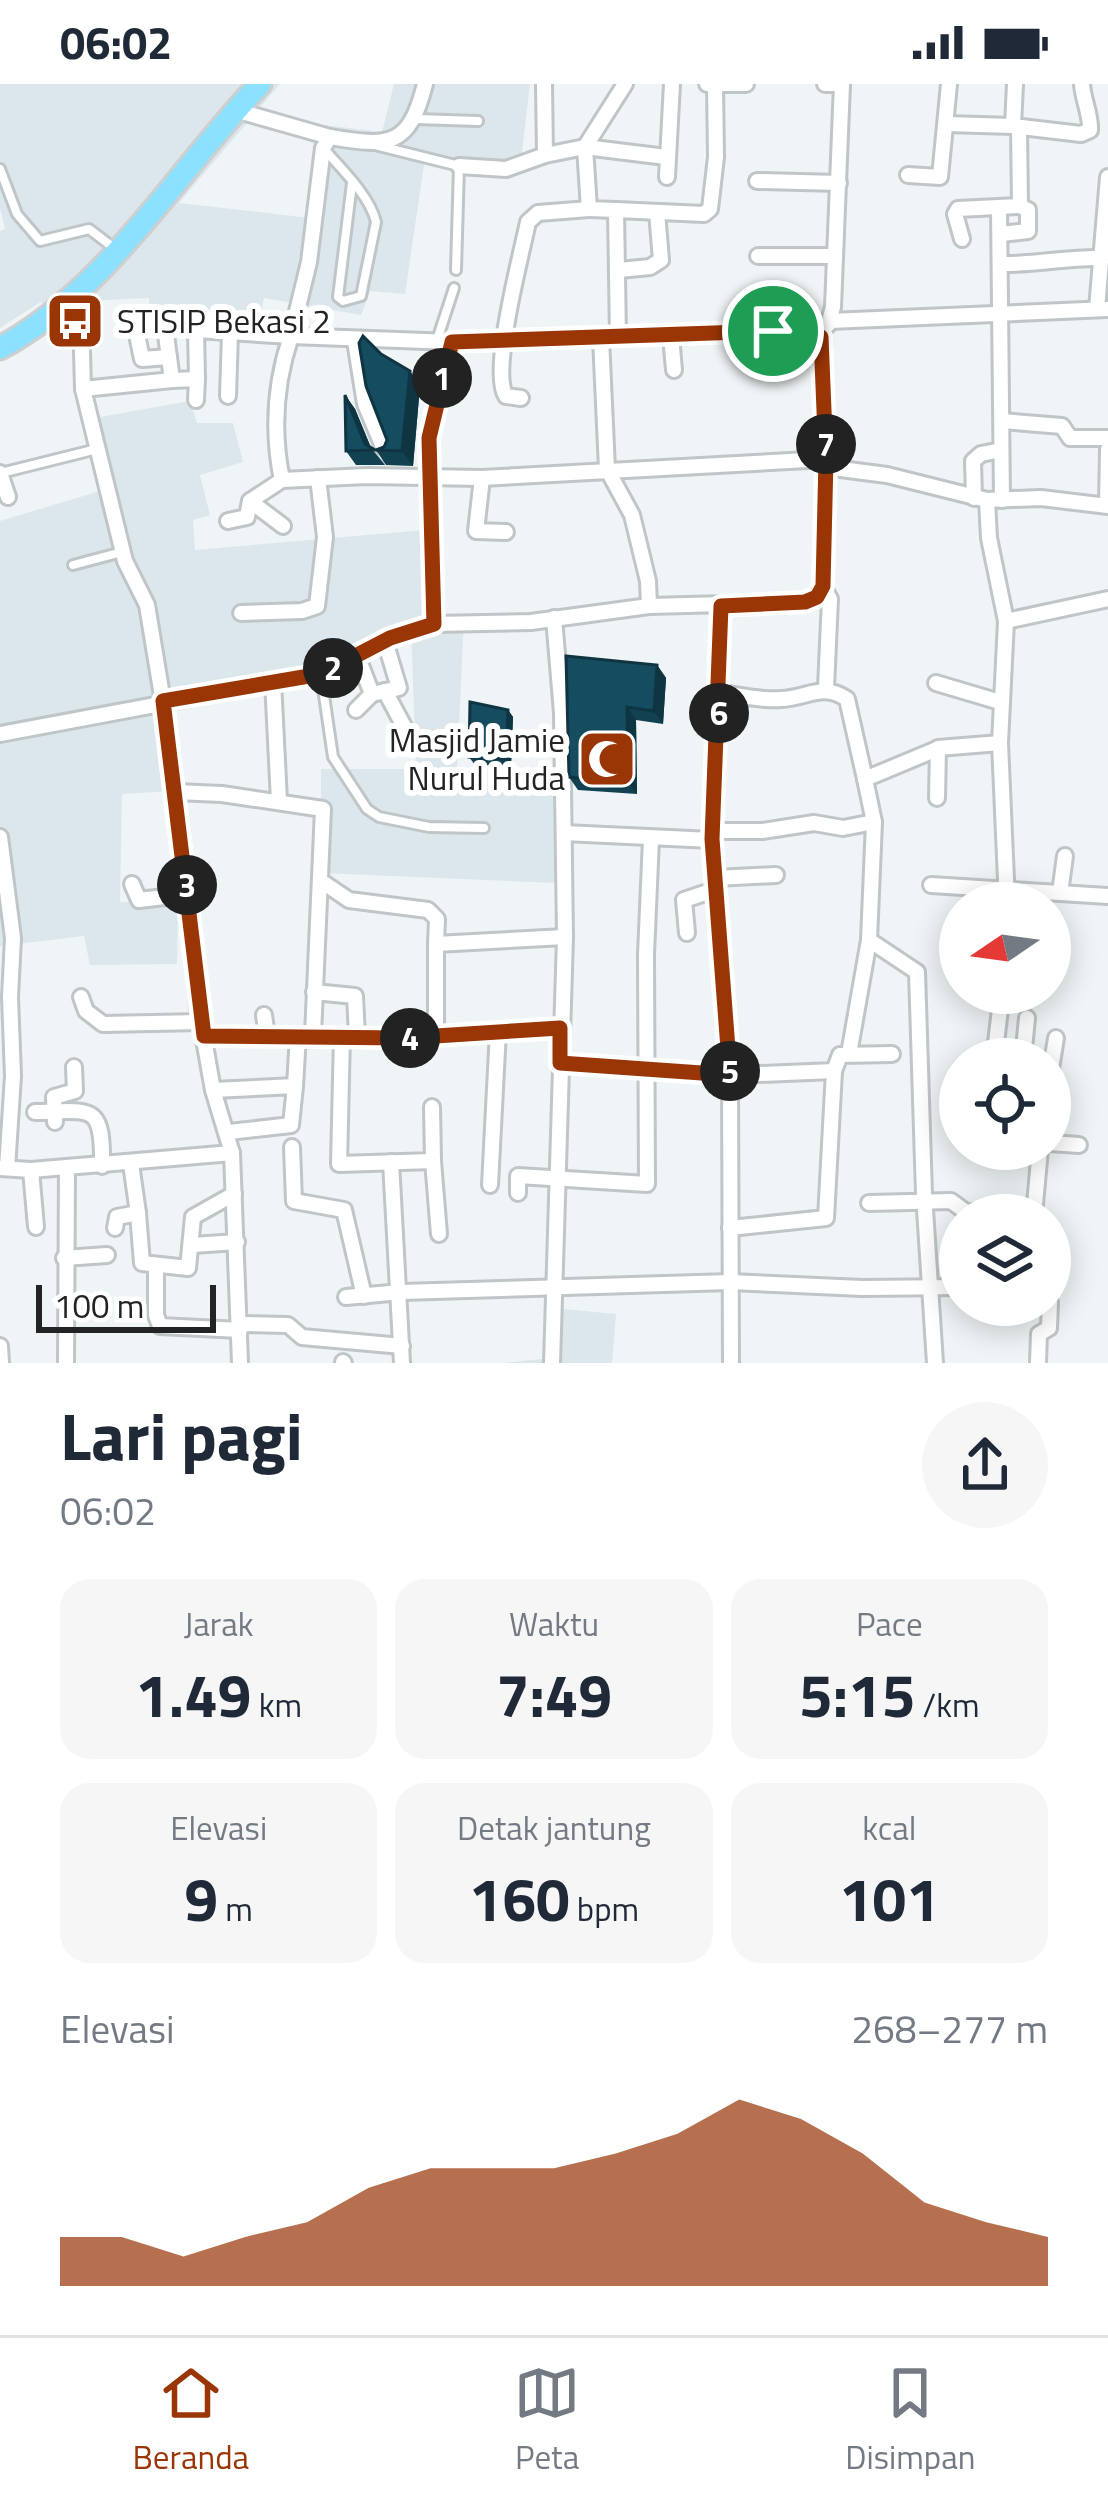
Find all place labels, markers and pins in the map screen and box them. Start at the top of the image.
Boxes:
pin [722,280,824,382]
bus stop icon: STISIP Bekasi 2 [44,290,106,352]
place label: STISIP Bekasi 2 [117,296,331,346]
pin: 1 [412,348,472,408]
pin: 7 [796,414,856,474]
pin: 2 [303,638,363,698]
pin: 6 [689,683,749,743]
place label: Masjid Jamie Nurul Huda [389,715,565,803]
mosque icon: Masjid Jamie Nurul Huda [576,728,638,790]
pin: 3 [157,855,217,915]
pin: 4 [380,1008,440,1068]
pin: 5 [700,1041,760,1101]

